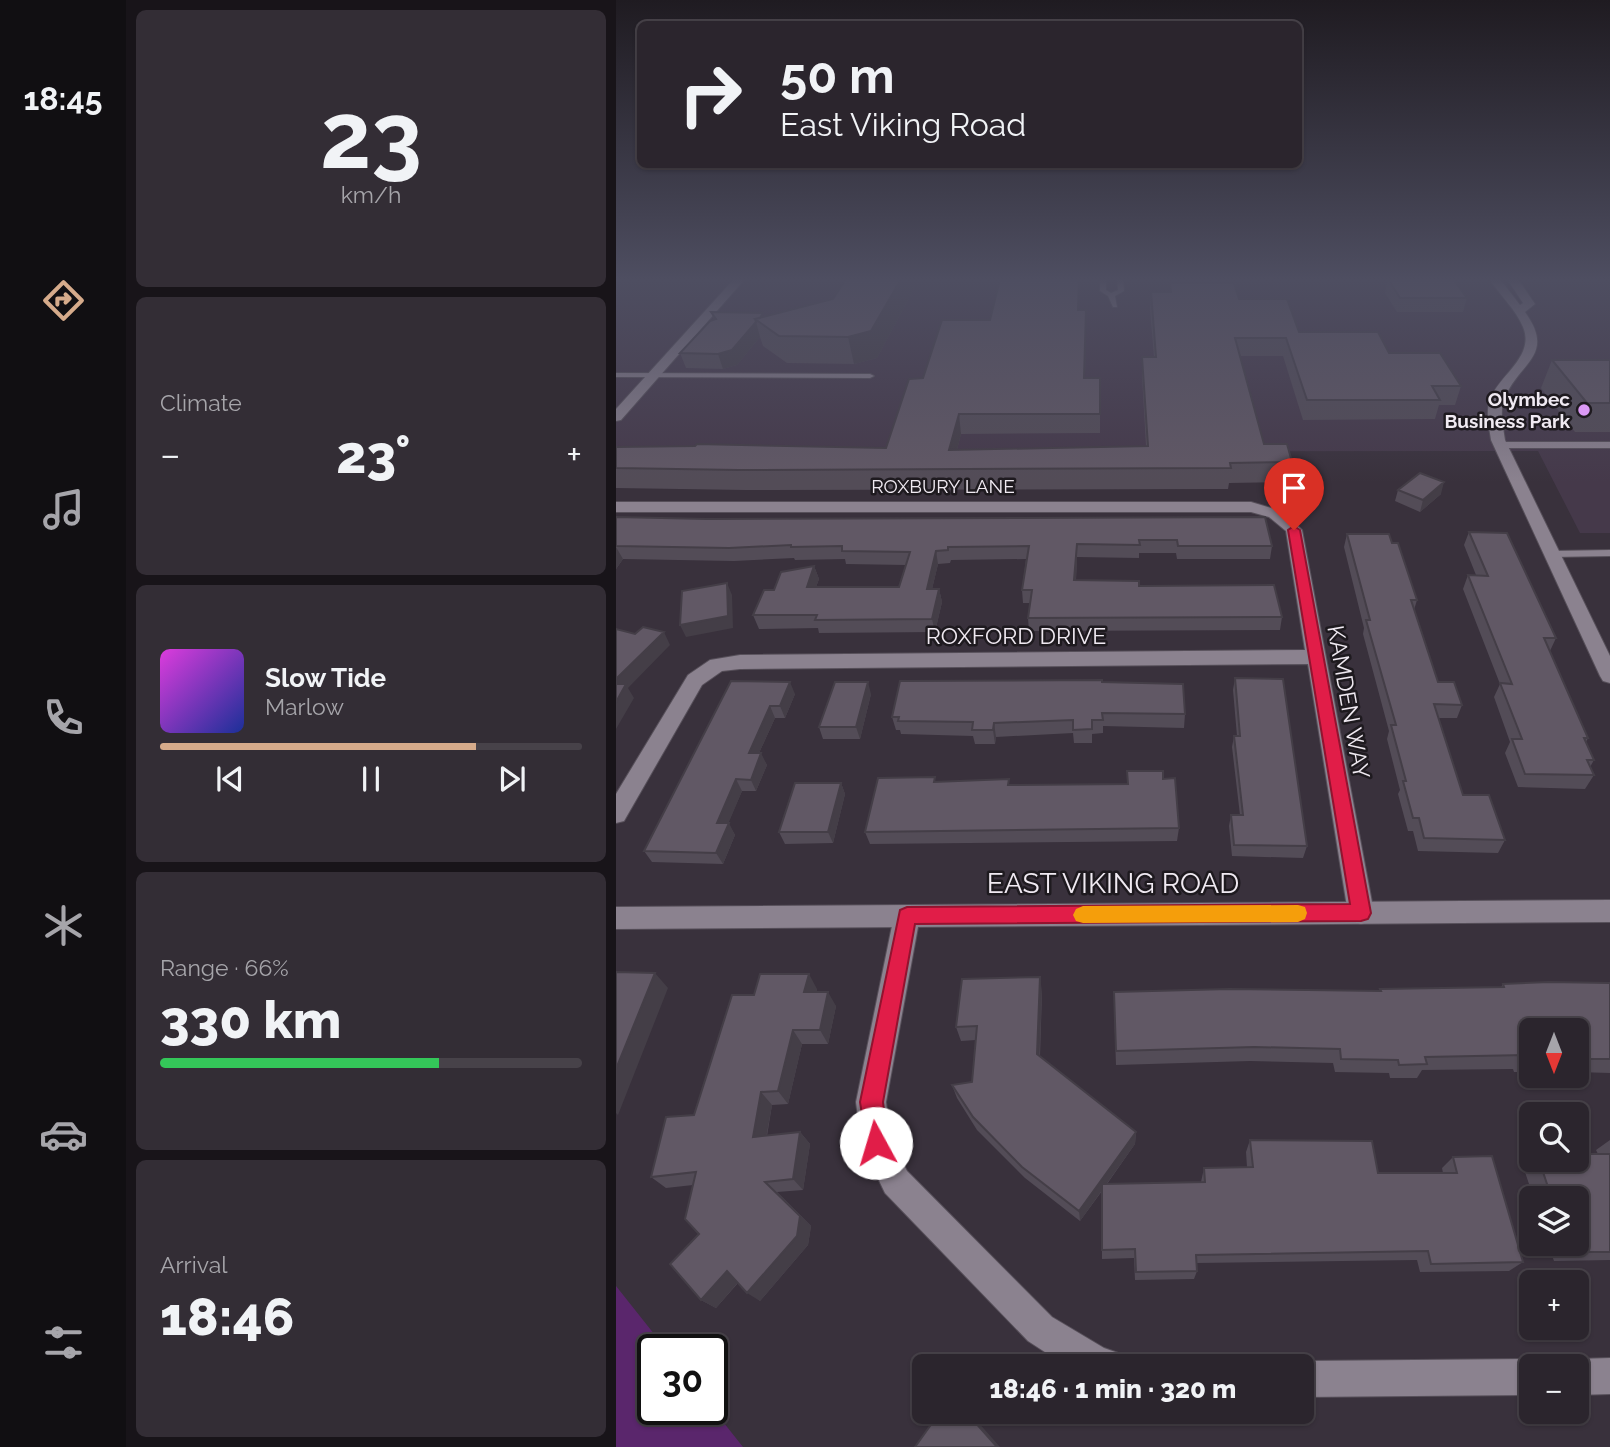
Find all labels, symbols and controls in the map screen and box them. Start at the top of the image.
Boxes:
text: 50 m [780,47,895,104]
icon: right [665,49,756,140]
text: 18:45 [23,80,103,117]
text: 23 [320,82,422,189]
text: East Viking Road [780,106,1026,143]
text: km/h [341,181,401,208]
icon: directions [39,276,88,325]
place label: Olymbec Business Park [1444,388,1570,432]
text: Climate [160,389,242,416]
marker: Olymbec Business Park [1576,402,1592,418]
text: 23° [336,424,410,485]
text: − [160,432,180,477]
text: + [566,432,582,477]
pin [1264,458,1324,530]
icon: arrive [1275,469,1313,507]
street label: ROXBURY LANE [871,475,1015,497]
icon: music [39,485,88,534]
street label: ROXFORD DRIVE [926,622,1106,649]
street label: KAMDEN WAY [1322,623,1376,781]
text: Slow Tide [265,663,386,693]
icon: phone [39,693,88,742]
text: Marlow [265,693,344,720]
icon: previous [211,760,249,798]
icon: pause [352,760,390,798]
icon: next [493,760,531,798]
street label: EAST VIKING ROAD [987,867,1239,900]
icon: climate [39,901,88,950]
text: Range · 66% [160,954,289,981]
text: 330 km [160,989,341,1050]
north arrow [1519,1018,1589,1088]
map controls [1519,1018,1589,1424]
button: search [1519,1102,1589,1172]
position arrow [839,1106,913,1180]
icon: car [39,1110,88,1159]
button: layers [1519,1186,1589,1256]
text: Arrival [160,1251,227,1278]
button: + [1519,1270,1589,1340]
text: 18:46 [160,1286,294,1347]
icon: filters [39,1318,88,1367]
speed limit sign: 30 [637,1334,728,1425]
button: − [1519,1354,1589,1424]
text: 18:46 · 1 min · 320 m [990,1374,1236,1404]

